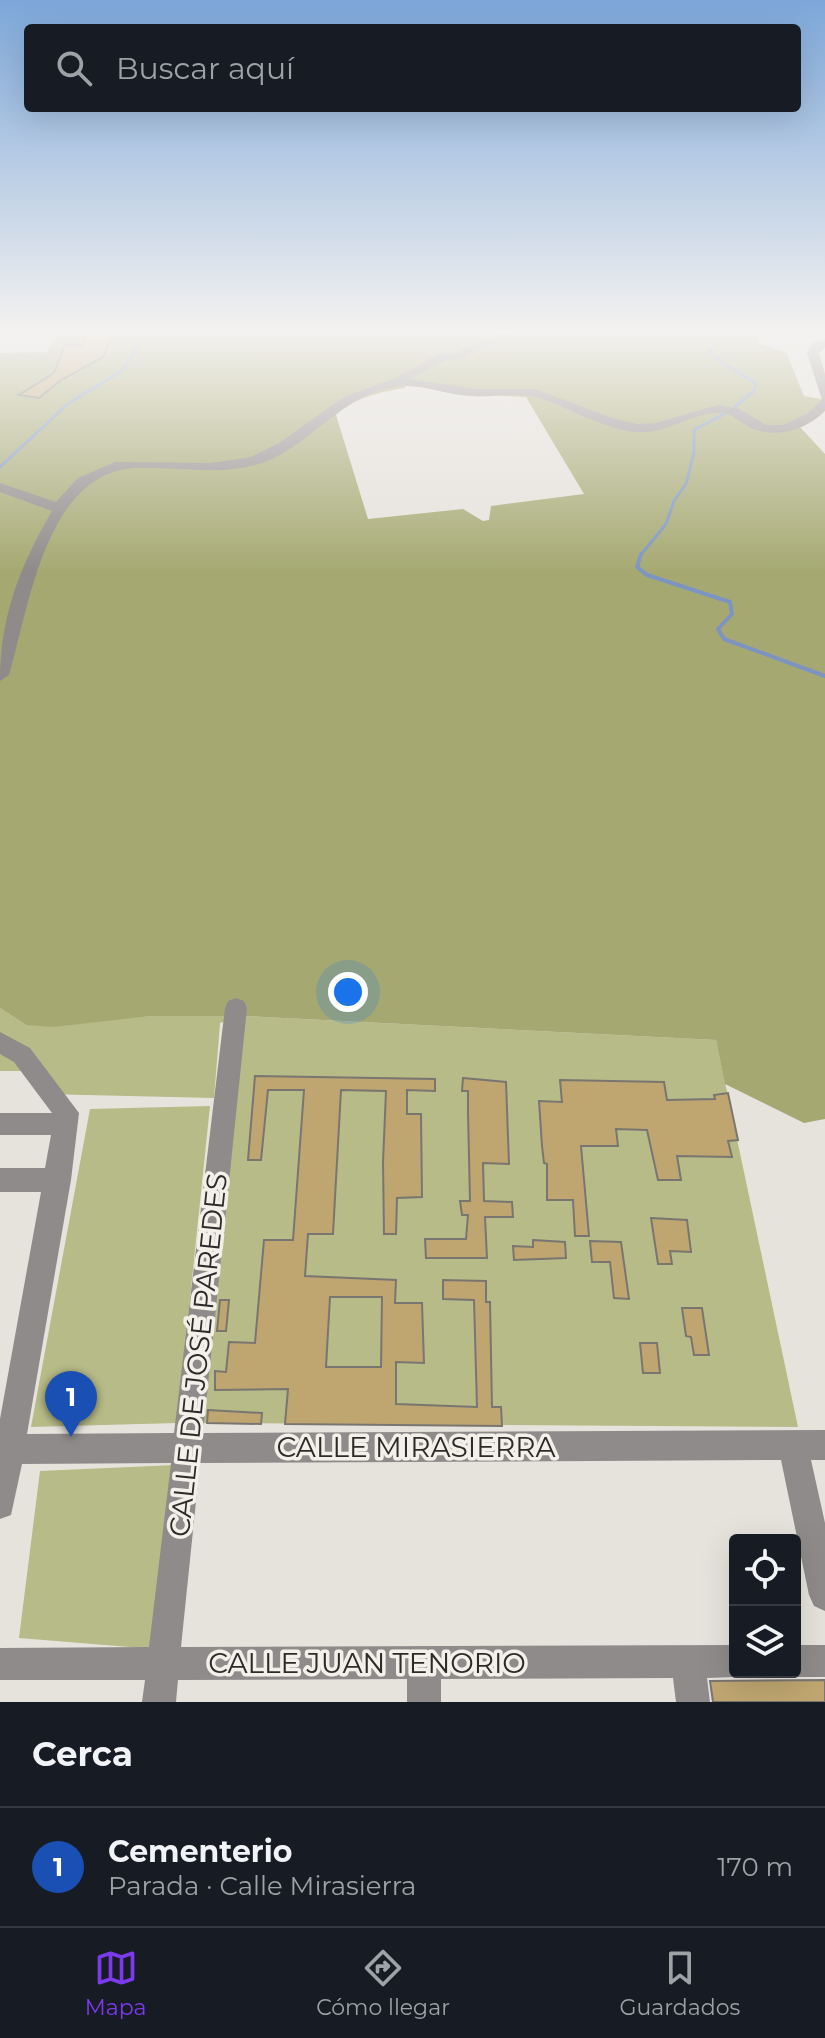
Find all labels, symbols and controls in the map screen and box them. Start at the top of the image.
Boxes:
search box [24,24,801,112]
icon: search [52,46,96,90]
text: Buscar aquí [116,50,294,87]
your location [328,972,368,1012]
street label: CALLE DE JOSÉ PAREDES [162,1171,234,1539]
pin: 1 [45,1371,97,1437]
street label: CALLE MIRASIERRA [277,1430,556,1464]
map controls [729,1534,801,1678]
button: locate [729,1534,801,1606]
button: layers [729,1606,801,1678]
street label: CALLE JUAN TENORIO [208,1646,526,1680]
text: Cerca [32,1733,133,1775]
text: Cementerio [108,1833,292,1870]
text: 1 [53,1851,63,1883]
text: 170 m [717,1851,793,1883]
text: Parada · Calle Mirasierra [108,1870,416,1902]
tab: Mapa [85,1946,147,2021]
tab: Cómo llegar [316,1946,450,2021]
tab: Guardados [620,1946,740,2021]

